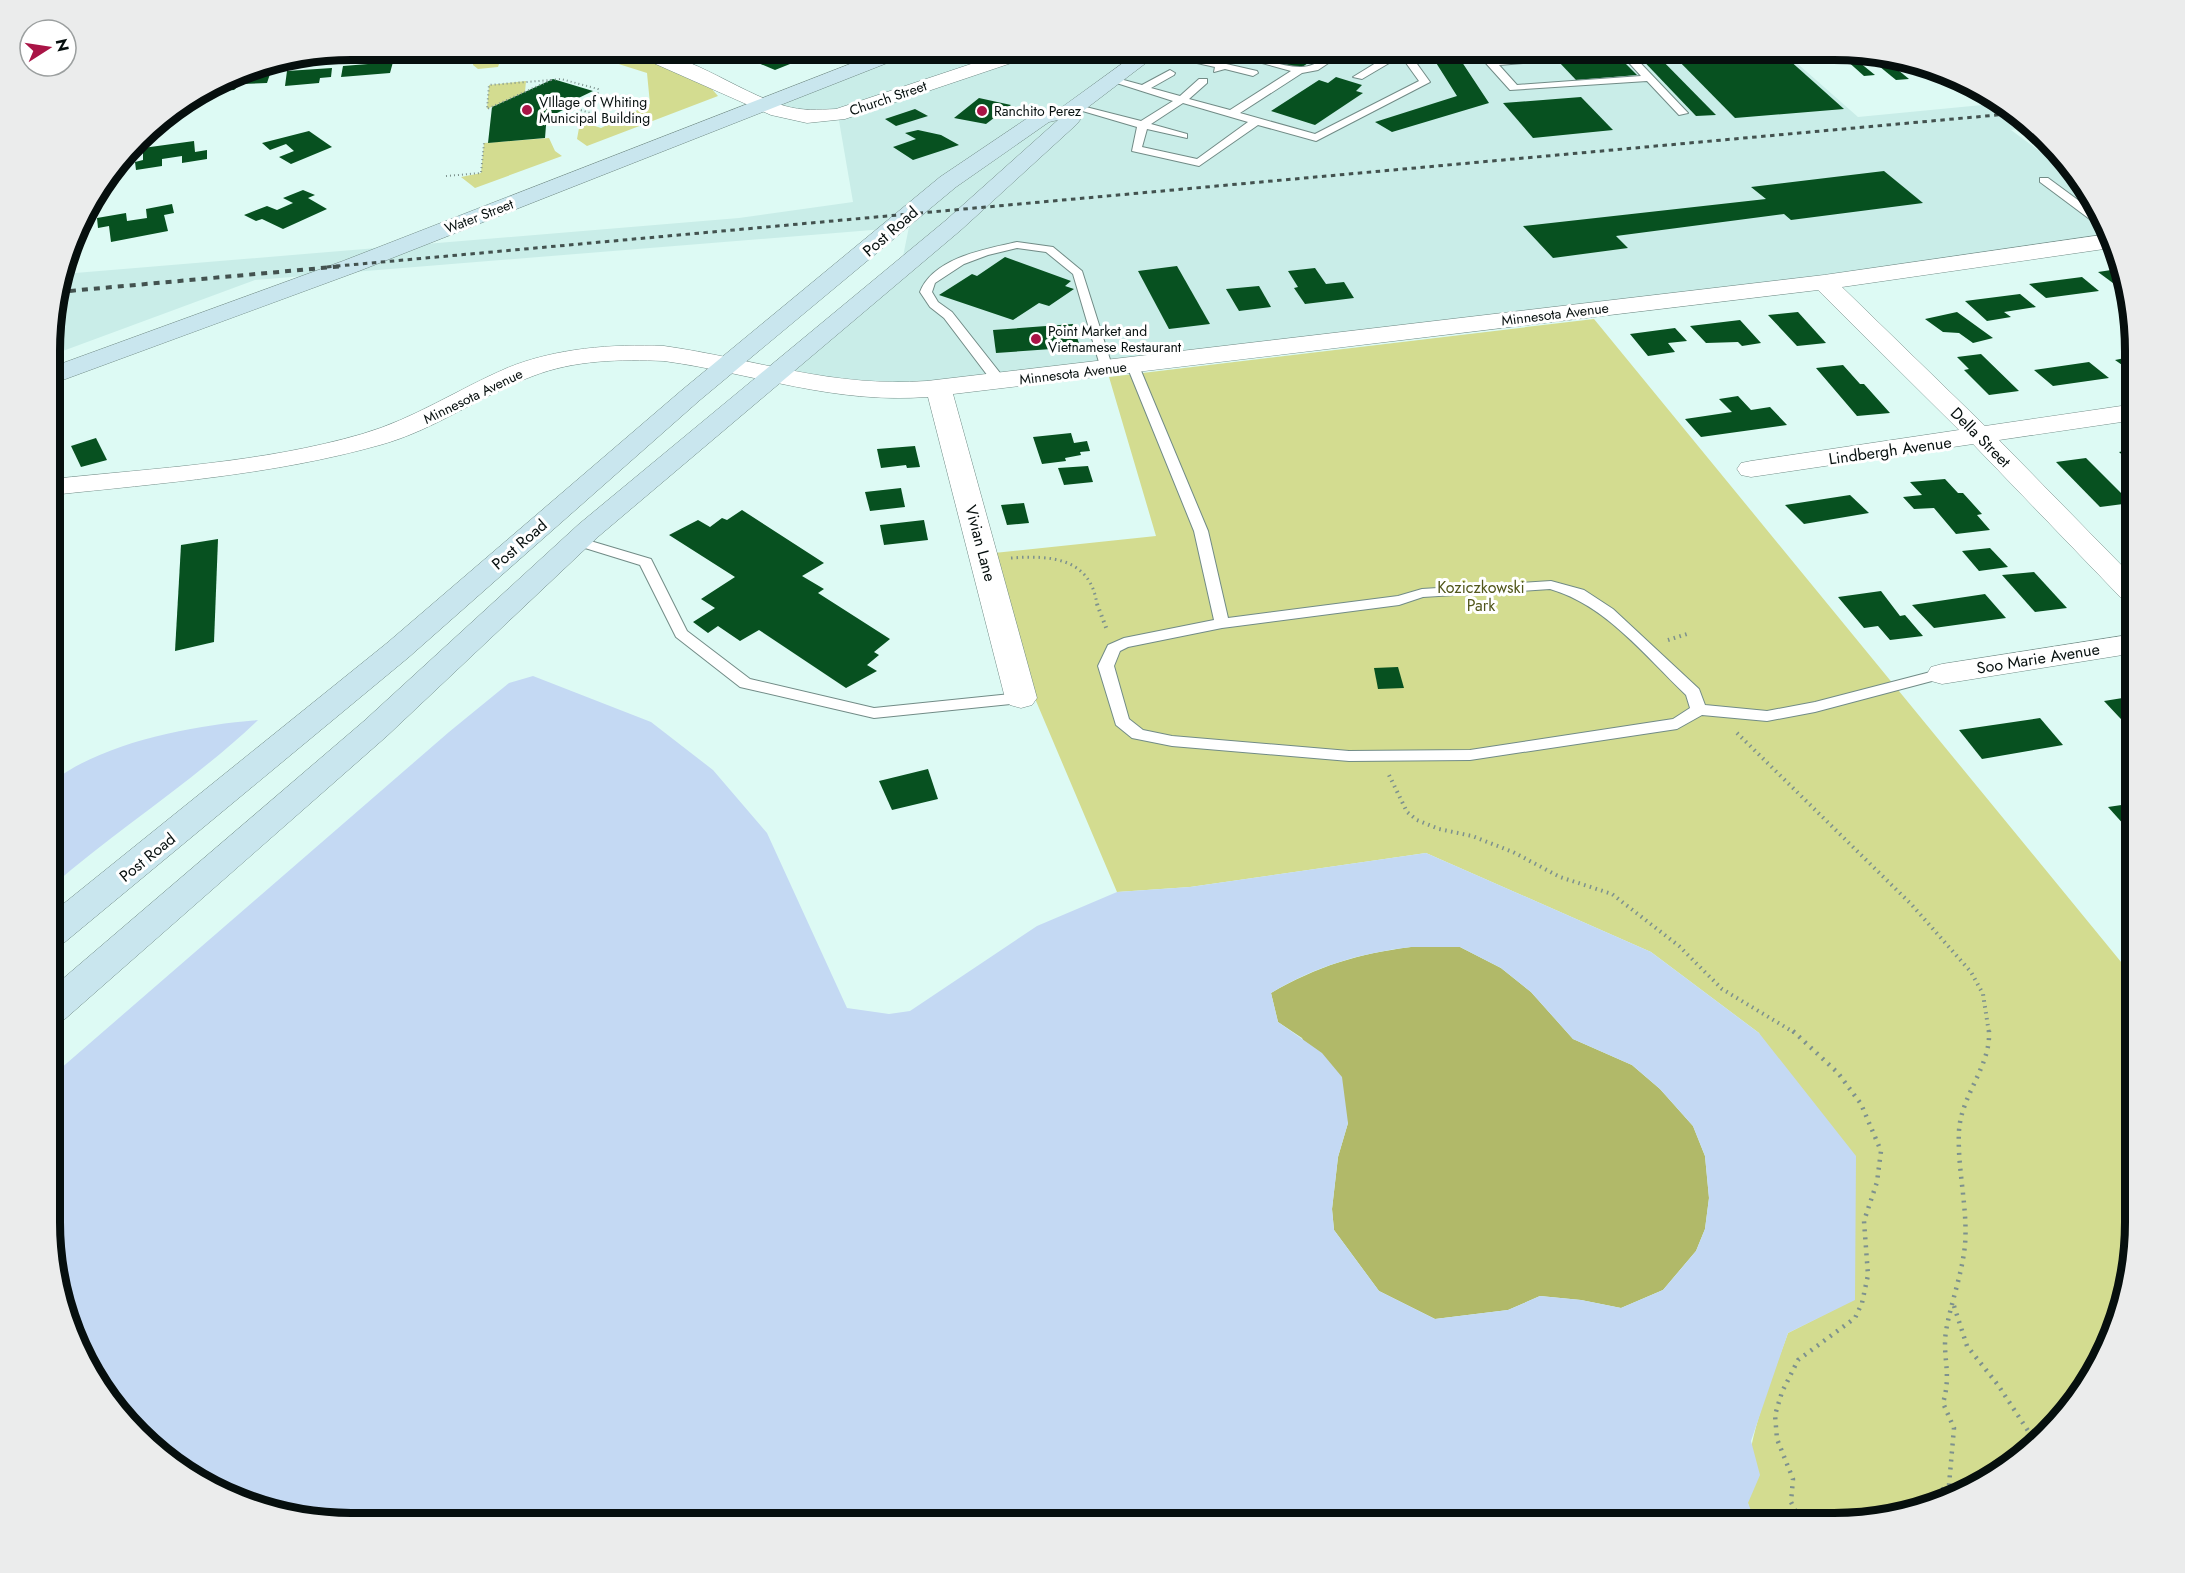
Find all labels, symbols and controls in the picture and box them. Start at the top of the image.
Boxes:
north arrow [18,18,78,78]
text: N [50,36,75,54]
street label: Church Street [847,75,930,121]
place label: VIllage of Whiting Municipal Building [539,92,650,128]
place label: Ranchito Perez [994,101,1082,121]
marker: VIllage of Whiting Municipal Building [520,103,534,117]
marker: Ranchito Perez [975,104,989,118]
street label: Water Street [442,194,517,238]
street label: Post Road [858,201,923,262]
street label: Minnesota Avenue [1500,297,1610,331]
place label: Point Market and Vietnamese Restaurant [1048,321,1182,357]
marker: Point Market and Vietnamese Restaurant [1029,332,1043,346]
street label: Minnesota Avenue [1018,356,1128,390]
street label: Minnesota Avenue [420,363,526,429]
street label: Della Street [1945,402,2016,473]
street label: Lindbergh Avenue [1827,431,1953,470]
street label: Vivian Lane [959,502,1002,584]
street label: Post Road [487,514,552,575]
park label: Koziczkowski Park [1437,576,1525,617]
street label: Soo Marie Avenue [1975,637,2101,680]
street label: Post Road [114,827,180,887]

